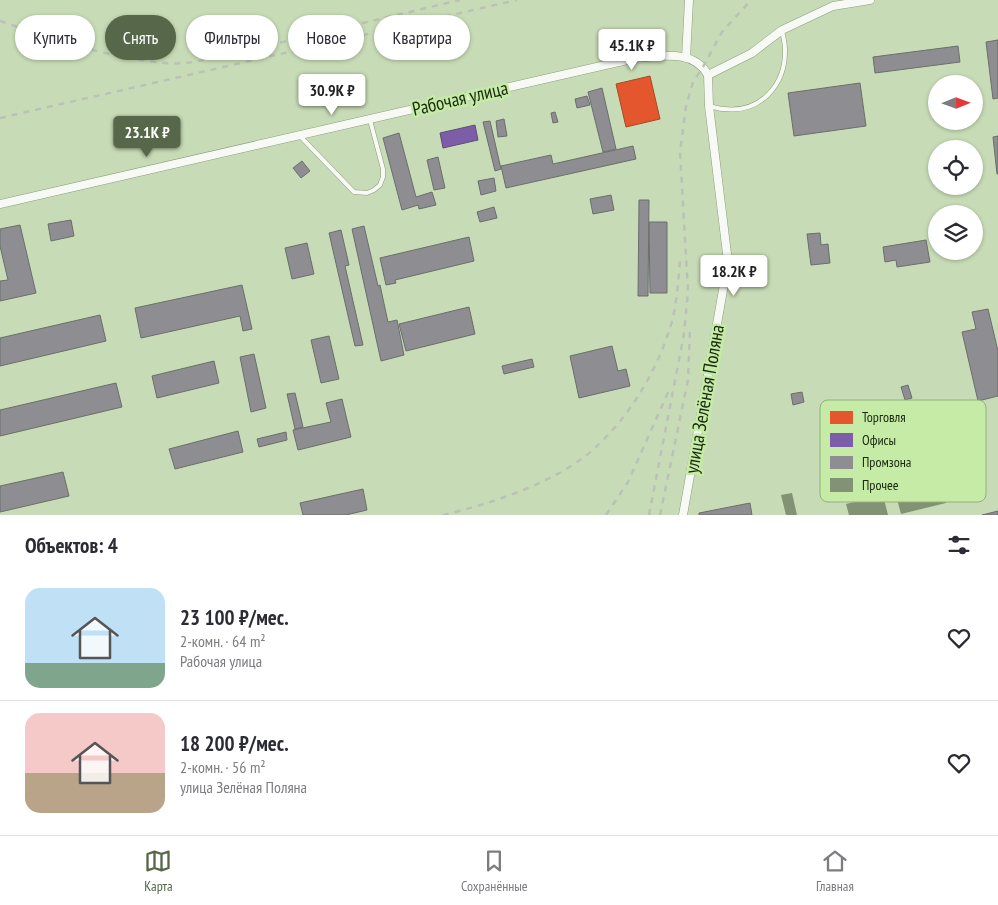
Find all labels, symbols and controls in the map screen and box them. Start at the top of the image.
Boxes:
chip: Купить [15,15,95,60]
chip: Снять [105,15,176,60]
chip: Фильтры [186,15,278,60]
chip: Новое [288,15,364,60]
chip: Квартира [374,15,470,60]
pin: 45.1K ₽ [586,28,678,71]
text: 45.1K ₽ [609,35,655,55]
pin: 30.9K ₽ [286,74,378,116]
street label: Рабочая улица [410,75,510,121]
north arrow [928,75,982,130]
map controls [928,75,983,260]
text: 30.9K ₽ [309,80,355,100]
pin: 23.1K ₽ [101,116,193,158]
text: 23.1K ₽ [124,122,170,142]
button: locate [928,140,983,195]
button: layers [928,205,983,260]
pin: 18.2K ₽ [688,254,780,297]
text: 18.2K ₽ [711,261,757,281]
street label: улица Зелёная Поляна [679,323,729,475]
legend [820,400,986,502]
text: Торговля [862,408,906,426]
text: Офисы [862,431,896,449]
text: Промзона [862,453,911,471]
text: Прочее [862,476,899,494]
icon: filters [945,531,973,559]
text: Объектов: 4 [25,532,118,559]
text: 23 100 ₽/мес. [180,604,289,631]
icon: home [65,608,125,668]
icon: heart [945,624,973,652]
text: 2-комн. · 64 m² [180,631,266,651]
text: Рабочая улица [180,651,262,671]
text: 18 200 ₽/мес. [180,730,289,757]
icon: home [65,733,125,793]
icon: heart [945,749,973,777]
text: 2-комн. · 56 m² [180,757,266,777]
text: улица Зелёная Поляна [180,777,307,797]
tab: Карта [144,847,173,895]
tab: Сохранённые [461,847,528,895]
tab: Главная [816,847,854,895]

